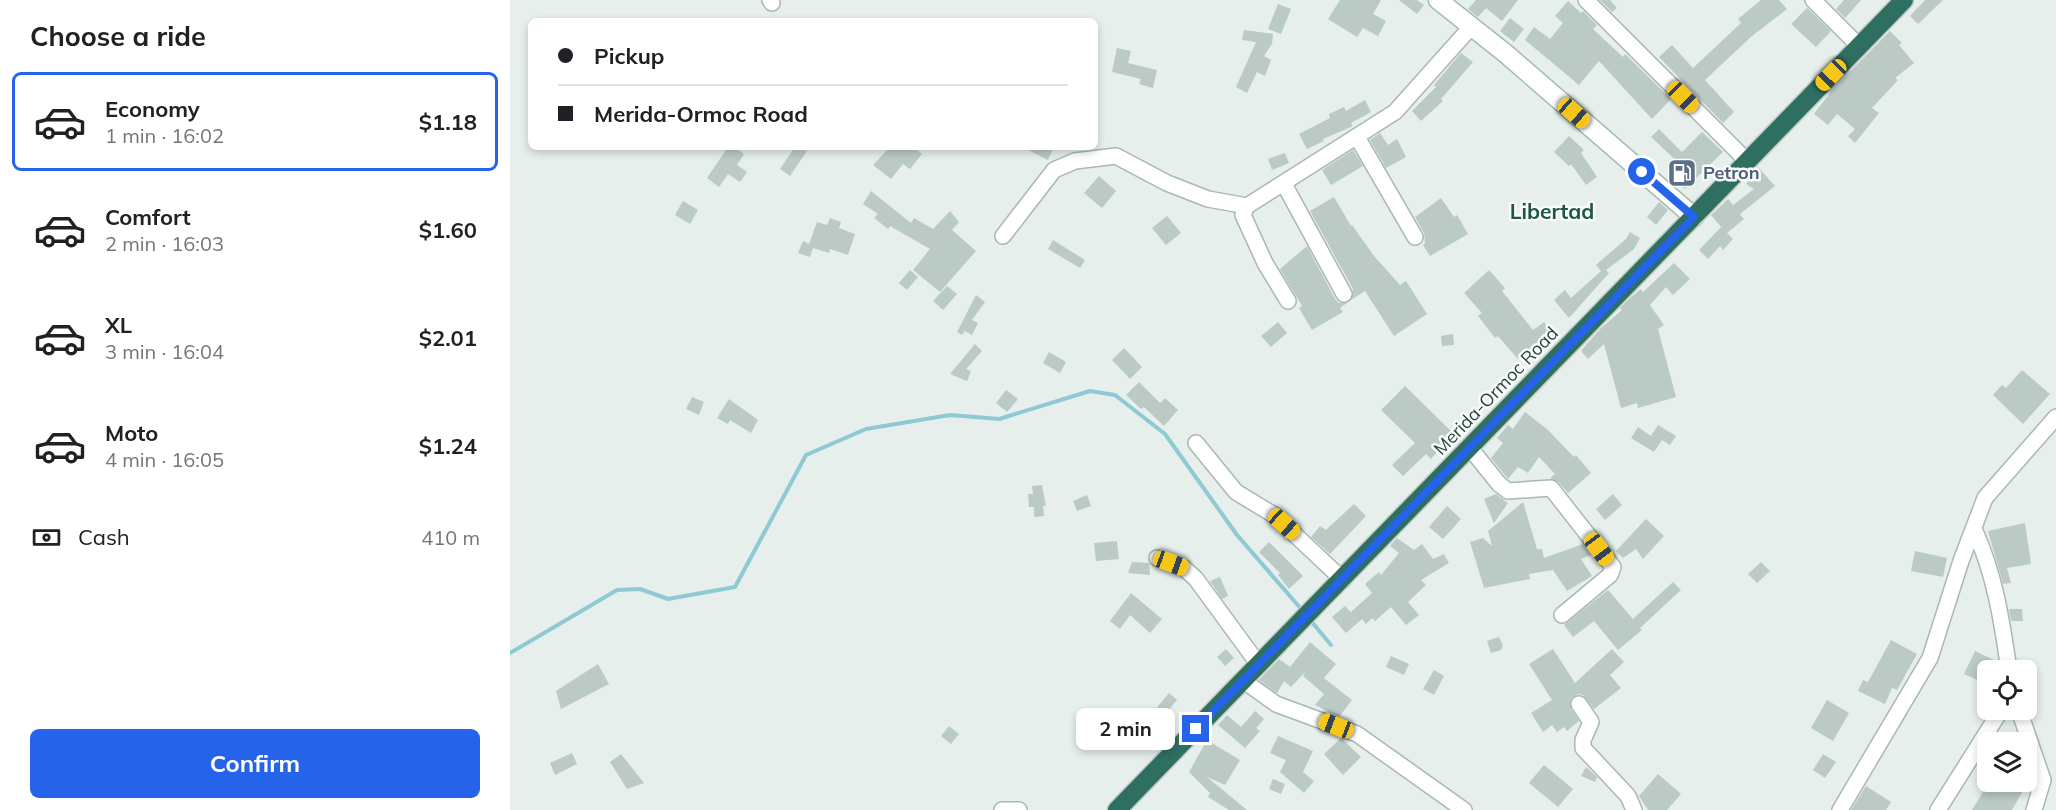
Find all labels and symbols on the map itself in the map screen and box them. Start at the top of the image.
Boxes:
car [1812,56,1850,94]
car [1664,78,1702,116]
car [1555,94,1593,132]
fuel station icon: Petron [1666,157,1698,189]
route start [1628,158,1655,185]
place label: Petron [1703,161,1760,184]
district label: Libertad [1510,198,1594,224]
street label: Merida-Ormoc Road [1428,322,1563,460]
car [1265,505,1303,543]
car [1581,529,1617,569]
car [1151,548,1191,578]
callout: 2 min [1076,708,1175,750]
car [1316,711,1356,741]
route end [1182,715,1209,742]

